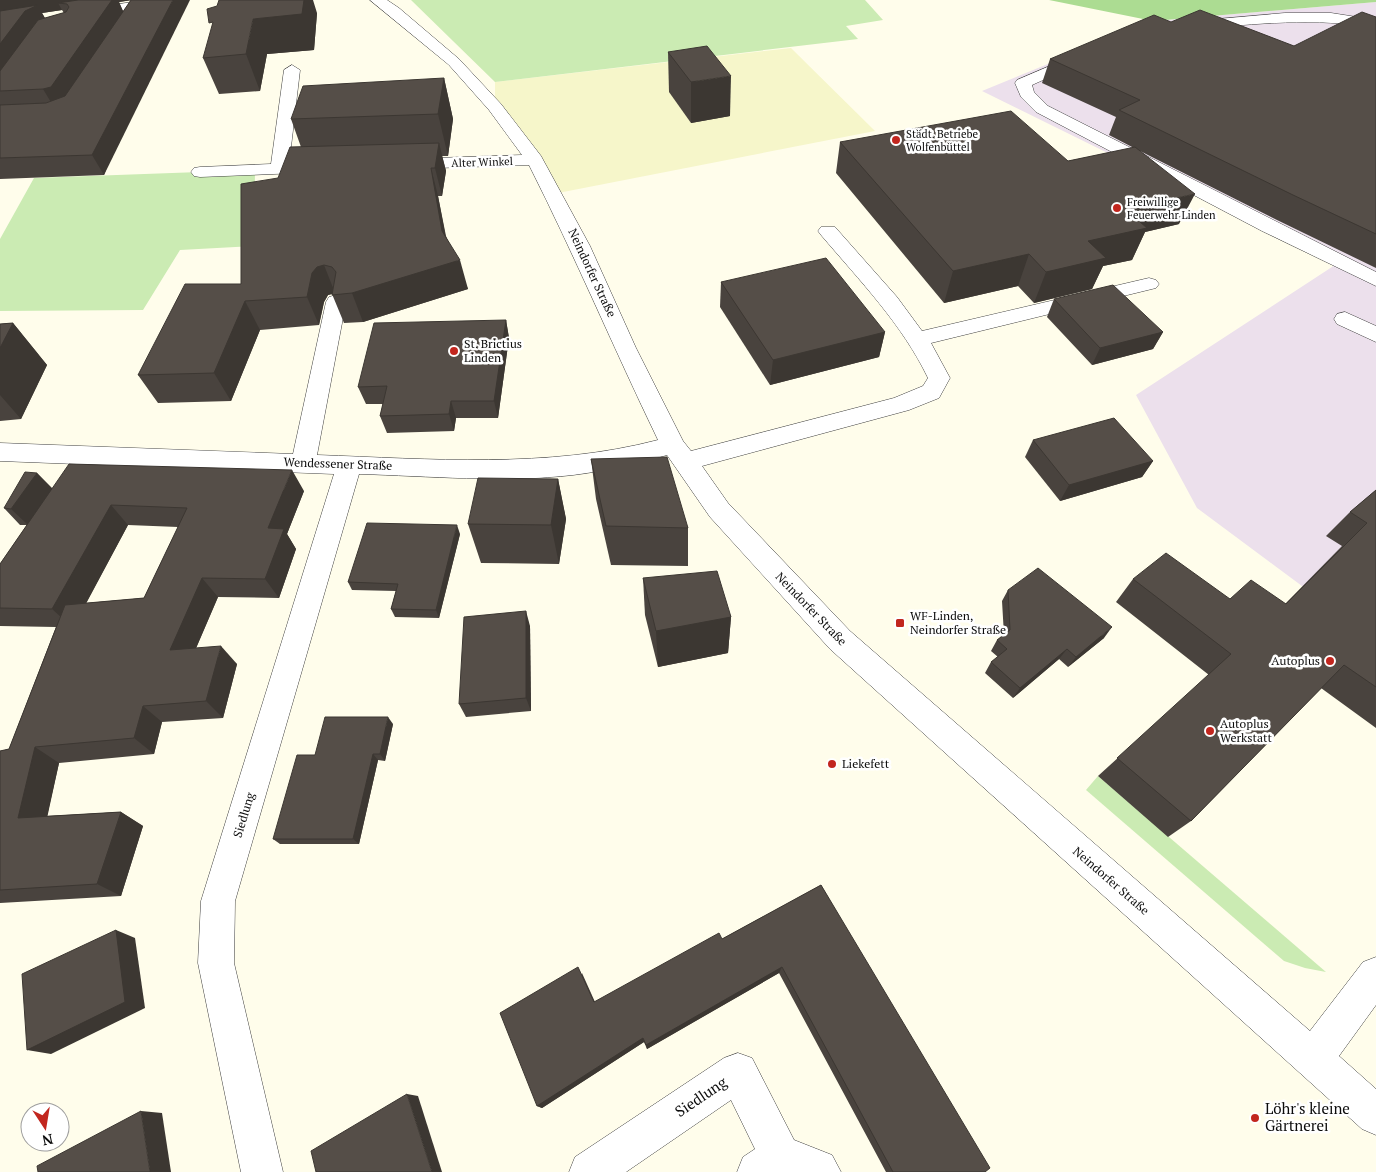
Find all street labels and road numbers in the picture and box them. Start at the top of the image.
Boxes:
street label: Alter Winkel [451,154,513,170]
street label: Neindorfer Straße [565,226,620,320]
street label: Wendessener Straße [283,454,393,473]
street label: Neindorfer Straße [773,569,850,648]
street label: Siedlung [230,790,258,839]
street label: Neindorfer Straße [1070,843,1153,918]
street label: Siedlung [671,1071,731,1121]

